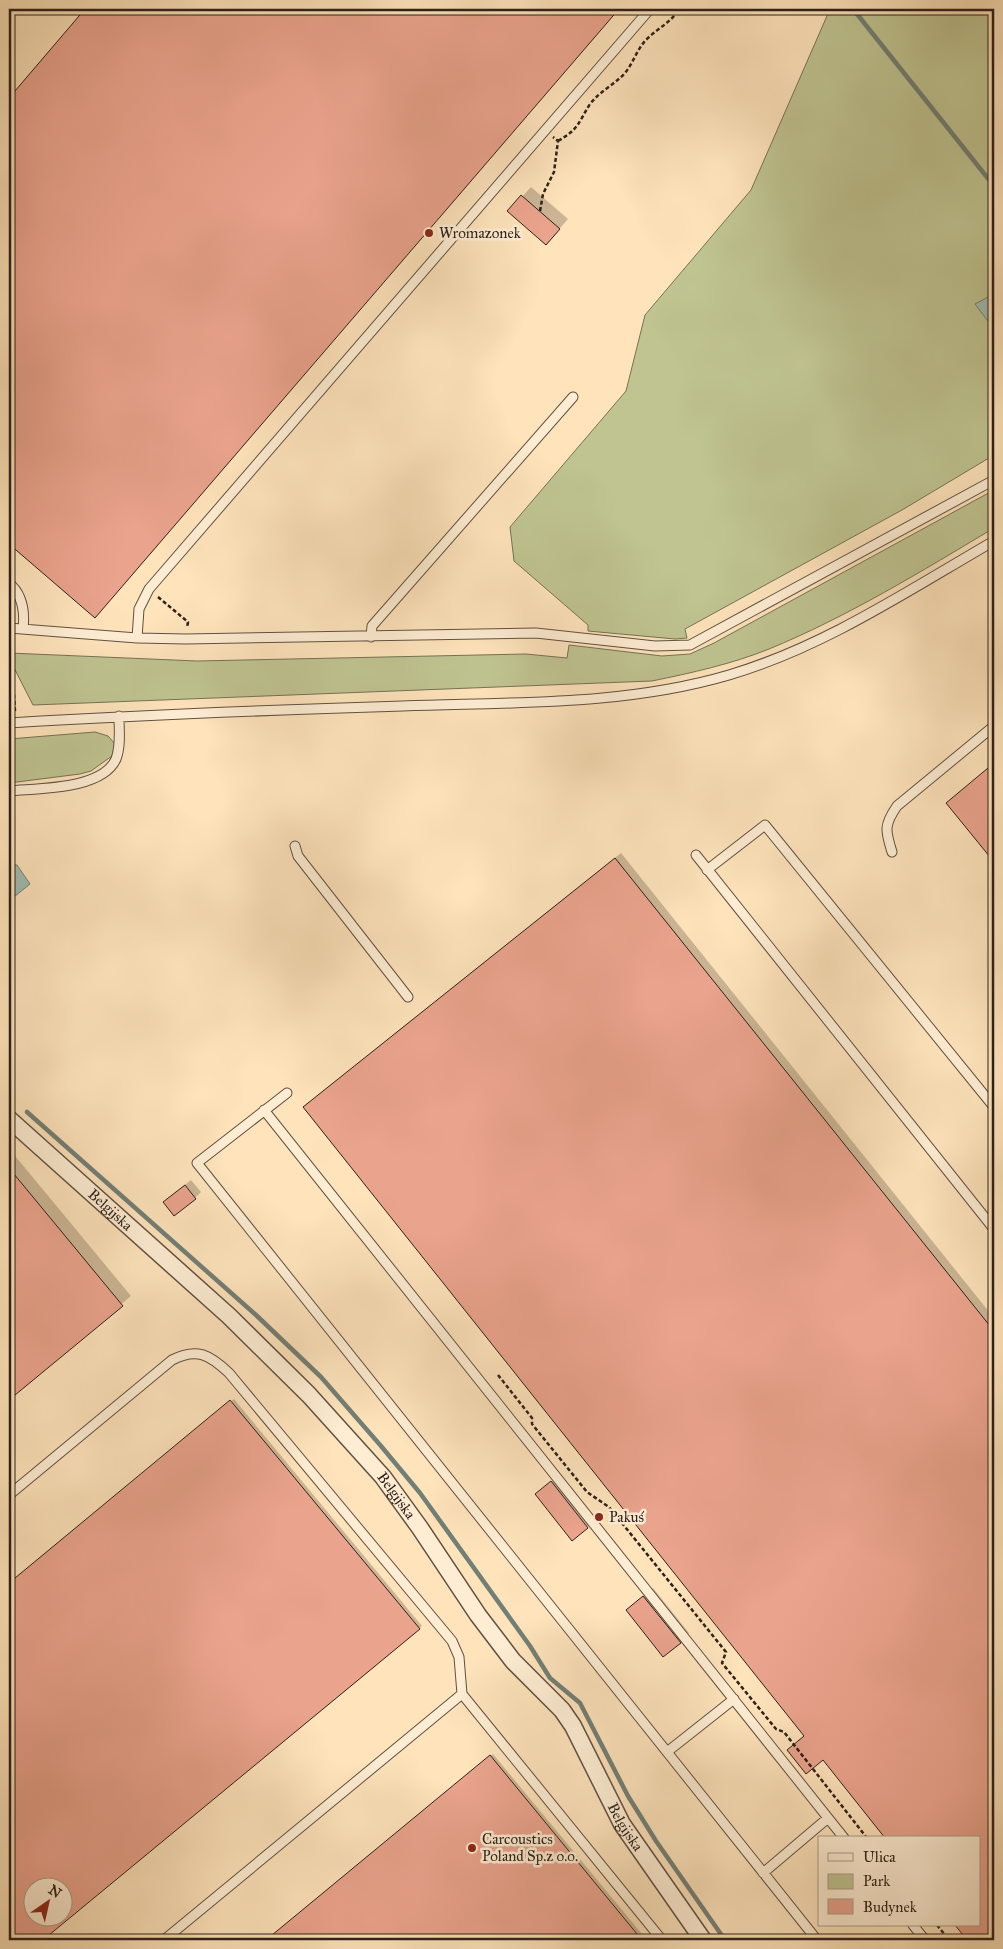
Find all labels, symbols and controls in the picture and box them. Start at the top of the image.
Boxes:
place label: Wromazonek [439,224,521,242]
marker: Wromazonek [423,227,435,239]
street label: Belgijska [84,1185,137,1235]
street label: Belgijska [373,1468,420,1523]
place label: Pakuś [609,1508,645,1526]
marker: Pakuś [593,1511,605,1523]
street label: Belgijska [604,1800,648,1855]
place label: Carcoustics Poland Sp.z o.o. [482,1830,578,1865]
legend [818,1836,980,1926]
marker: Carcoustics Poland Sp.z o.o. [466,1842,478,1854]
text: Ulica [863,1848,896,1866]
text: Park [863,1872,890,1890]
north arrow [22,1876,72,1926]
text: N [45,1881,65,1902]
text: Budynek [863,1898,917,1916]

